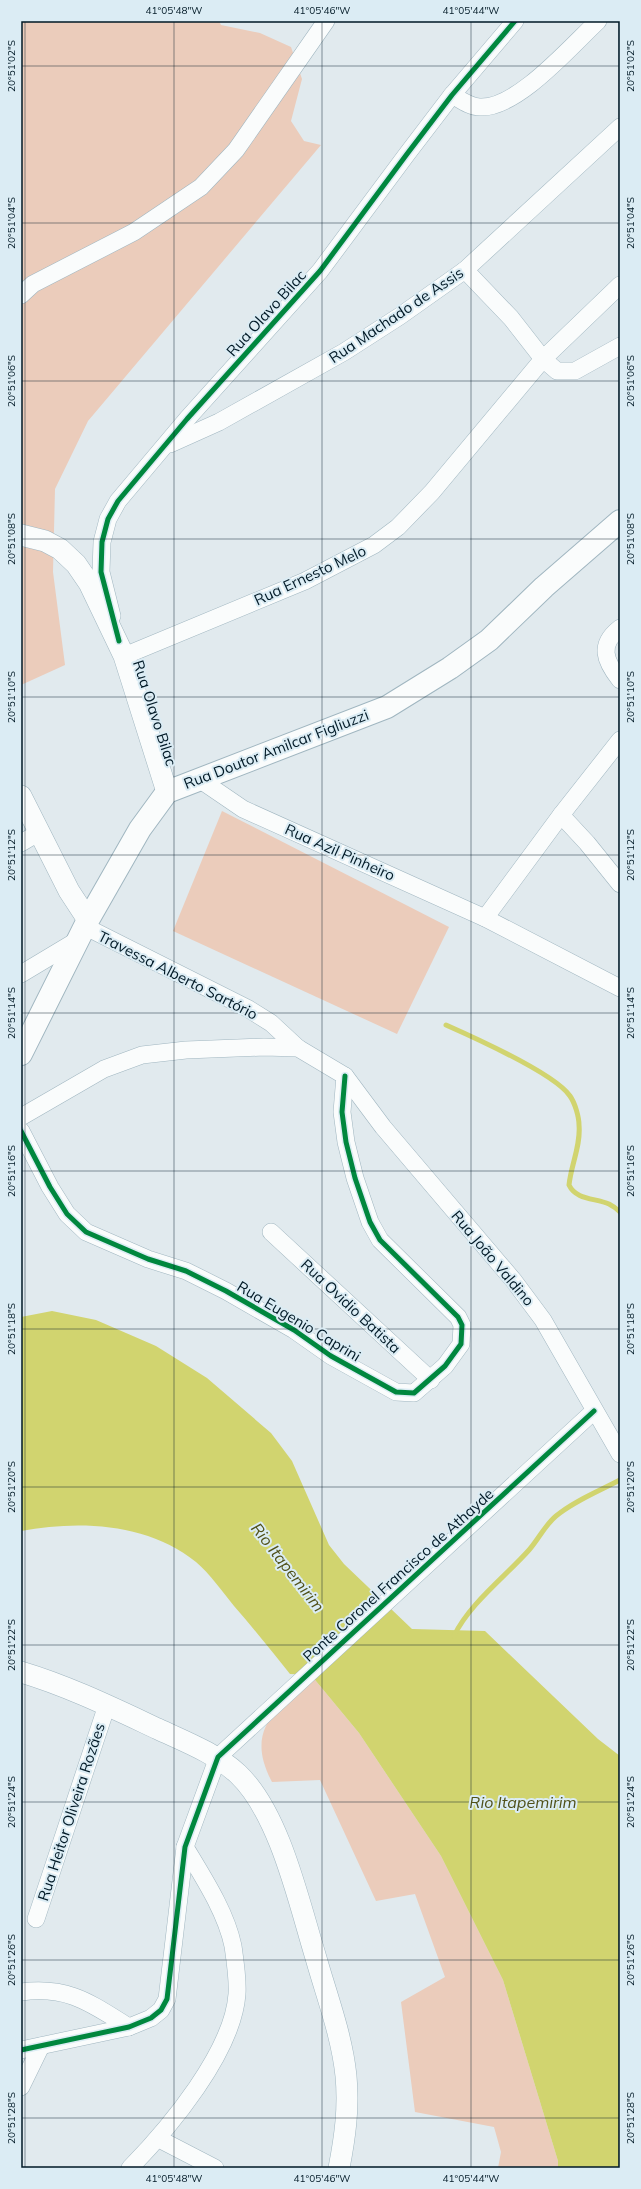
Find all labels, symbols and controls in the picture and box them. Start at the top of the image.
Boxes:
text: 41°05'48"W [146,4,202,17]
text: 41°05'46"W [294,4,350,17]
text: 41°05'44"W [443,4,499,17]
text: 20°51'02"S [5,40,18,92]
text: 20°51'02"S [624,40,637,92]
text: 20°51'04"S [5,197,18,249]
text: 20°51'04"S [624,197,637,249]
street label: Rua Machado de Assis [325,263,467,367]
street label: Rua Olavo Bilac [222,266,310,360]
text: 20°51'06"S [5,355,18,407]
text: 20°51'06"S [624,355,637,407]
text: 20°51'08"S [5,513,18,565]
text: 20°51'08"S [624,513,637,565]
street label: Rua Ernesto Melo [251,541,369,609]
street label: Rua Olavo Bilac [129,658,181,768]
text: 20°51'10"S [5,671,18,723]
text: 20°51'10"S [624,671,637,723]
street label: Rua Doutor Amilcar Figliuzzi [181,705,371,793]
street label: Rua Azil Pinheiro [282,819,398,885]
text: 20°51'12"S [5,829,18,881]
text: 20°51'12"S [624,829,637,881]
street label: Travessa Alberto Sartório [95,926,261,1024]
text: 20°51'14"S [5,987,18,1039]
text: 20°51'14"S [624,987,637,1039]
text: 20°51'16"S [5,1145,18,1197]
text: 20°51'16"S [624,1145,637,1197]
street label: Rua João Valdino [447,1206,539,1310]
street label: Rua Ovidio Batista [297,1255,405,1357]
street label: Rua Eugenio Caprini [234,1277,364,1365]
text: 20°51'18"S [5,1303,18,1355]
text: 20°51'18"S [624,1303,637,1355]
text: 20°51'20"S [5,1461,18,1513]
text: 20°51'20"S [624,1461,637,1513]
street label: Ponte Coronel Francisco de Athayde [299,1484,497,1666]
water label: Rio Itapemirim [247,1519,329,1615]
text: 20°51'22"S [5,1619,18,1671]
text: 20°51'22"S [624,1619,637,1671]
street label: Rua Heitor Oliveira Rozães [33,1721,109,1903]
text: 20°51'24"S [5,1776,18,1828]
text: 20°51'24"S [624,1776,637,1828]
water label: Rio Itapemirim [469,1792,577,1812]
text: 20°51'26"S [5,1934,18,1986]
text: 20°51'26"S [624,1934,637,1986]
text: 20°51'28"S [5,2092,18,2144]
text: 20°51'28"S [624,2092,637,2144]
text: 41°05'48"W [146,2172,202,2185]
text: 41°05'46"W [294,2172,350,2185]
text: 41°05'44"W [443,2172,499,2185]

